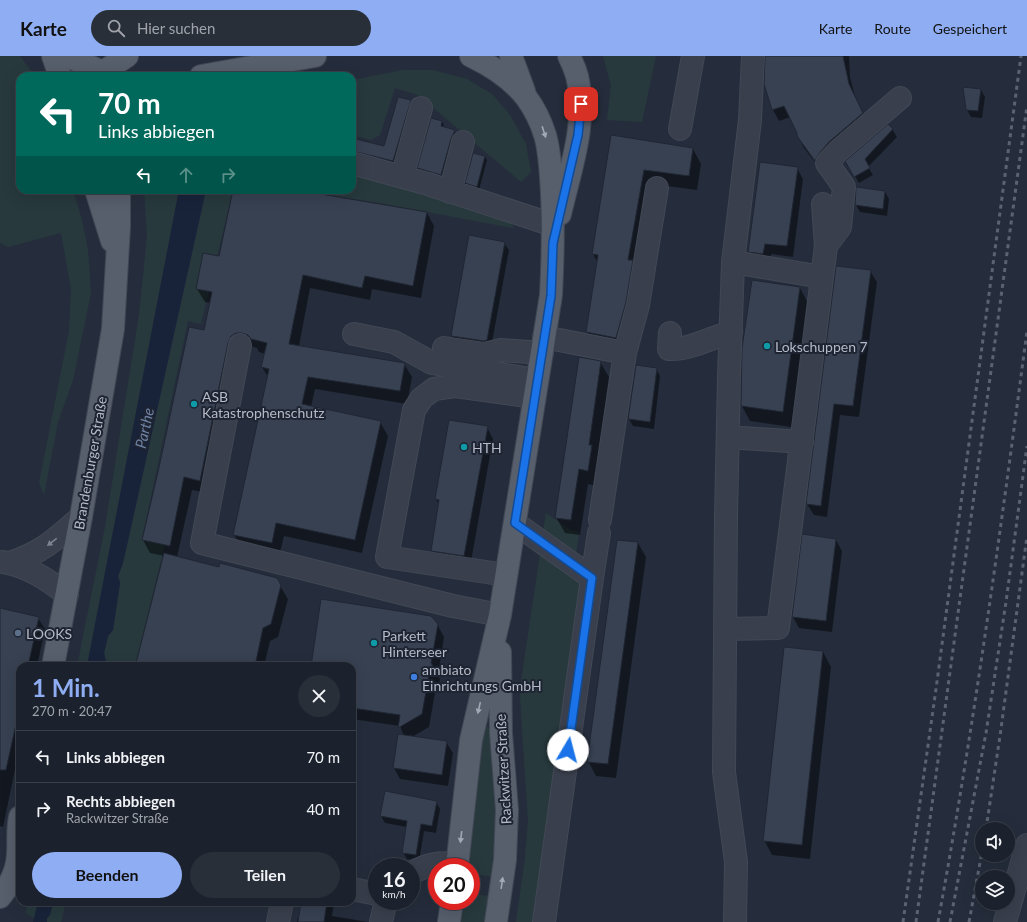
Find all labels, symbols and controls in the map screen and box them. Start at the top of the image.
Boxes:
search box [91,10,371,46]
text: Karte [20,17,67,40]
icon: search [105,17,127,39]
text: Hier suchen [137,19,215,37]
text: Karte [819,20,852,37]
text: Route [874,20,911,37]
text: Gespeichert [933,20,1007,37]
text: 70 m [98,86,161,120]
pin [564,87,598,121]
icon: left [32,88,84,140]
icon: arrive [570,93,592,115]
text: Links abbiegen [98,120,215,142]
one-way arrow [541,126,547,138]
icon: left [133,164,155,186]
icon: ahead [175,164,197,186]
icon: right [217,164,239,186]
place label: Lokschuppen 7 [775,338,868,355]
marker: Lokschuppen 7 [762,341,772,351]
place label: ASB Katastrophenschutz [202,388,324,421]
street label: Brandenburger Straße [70,395,110,531]
marker: ASB Katastrophenschutz [189,399,199,409]
water label: Parthe [131,406,157,450]
place label: HTH [472,439,502,456]
marker: HTH [459,442,469,452]
one-way arrow [46,538,57,546]
place label: LOOKS [26,625,72,642]
place label: Parkett Hinterseer [382,627,447,660]
marker: LOOKS [13,628,23,638]
marker: Parkett Hinterseer [369,638,379,648]
place label: ambiato Einrichtungs GmbH [422,661,542,694]
marker: ambiato Einrichtungs GmbH [409,672,419,682]
text: 1 Min. [32,673,100,702]
button: close [298,675,340,717]
one-way arrow [475,702,481,714]
text: 270 m · 20:47 [32,703,112,719]
street label: Rackwitzer Straße [492,713,514,825]
position arrow [547,729,589,771]
icon: left [32,746,54,768]
text: Links abbiegen [66,748,165,766]
text: 70 m [306,748,340,766]
text: Rechts abbiegen [66,792,175,810]
icon: right [32,798,54,820]
text: 40 m [306,800,340,818]
text: Rackwitzer Straße [66,810,169,826]
map controls [975,822,1015,910]
button: sound [975,822,1015,862]
one-way arrow [458,831,464,843]
button: Beenden [32,852,182,898]
button: Teilen [190,852,340,898]
speed limit sign: 20 [428,858,480,910]
text: 16 [382,867,406,891]
button: layers [975,870,1015,910]
one-way arrow [499,877,505,890]
text: km/h [382,888,406,900]

